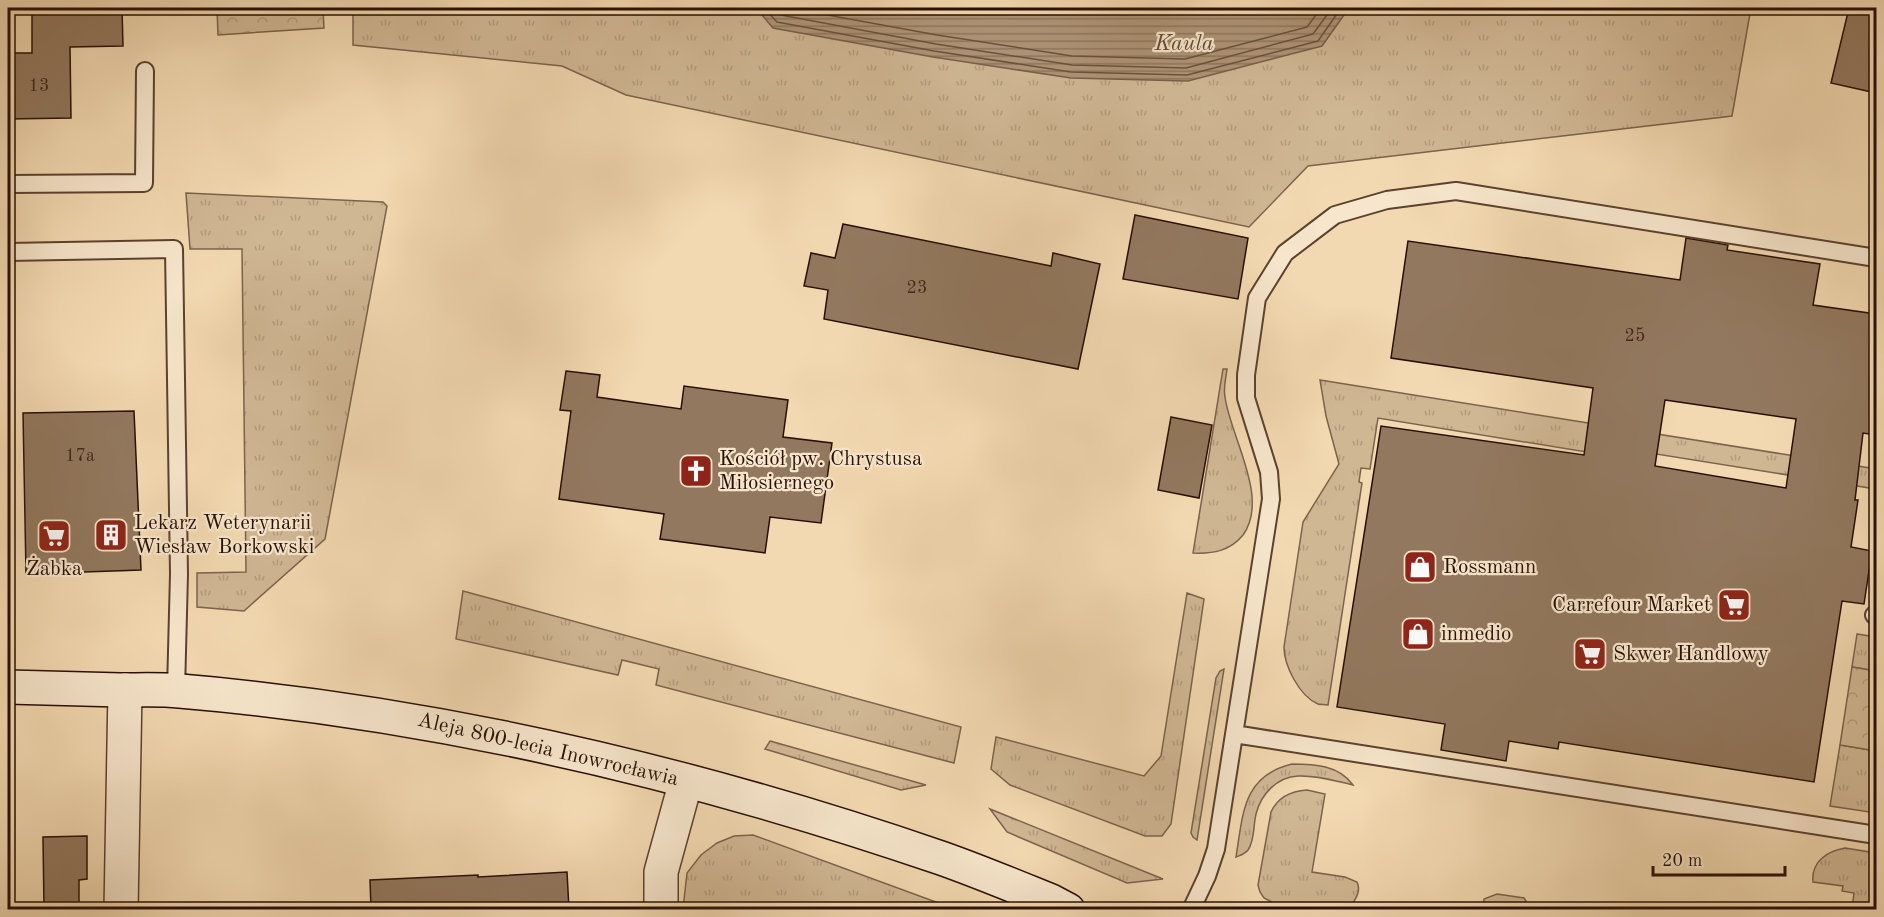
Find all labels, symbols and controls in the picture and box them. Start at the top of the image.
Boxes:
water label: Kaula [1153,33,1214,55]
house number: 13 [29,77,49,95]
house number: 23 [907,279,927,297]
house number: 25 [1625,327,1645,345]
house number: 17a [65,447,95,465]
place label: Kościół pw. Chrystusa Miłosiernego [719,449,922,494]
church icon: Kościół pw. Chrystusa Miłosiernego [678,453,714,489]
place label: Lekarz Weterynarii Wiesław Borkowski [134,513,314,558]
building icon: Lekarz Weterynarii Wiesław Borkowski [93,517,129,553]
supermarket icon: Żabka [36,518,72,554]
shop icon: Rossmann [1402,549,1438,585]
place label: Żabka [26,555,82,580]
place label: Rossmann [1443,557,1536,578]
supermarket icon: Carrefour Market [1716,587,1752,623]
place label: Carrefour Market [1552,595,1711,616]
shop icon: inmedio [1400,616,1436,652]
place label: inmedio [1441,624,1511,645]
supermarket icon: Skwer Handlowy [1572,636,1608,672]
place label: Skwer Handlowy [1613,644,1769,665]
street label: Aleja 800-lecia Inowrocławia [415,710,681,790]
scale bar [1653,839,1785,877]
text: 20 m [1662,852,1702,870]

